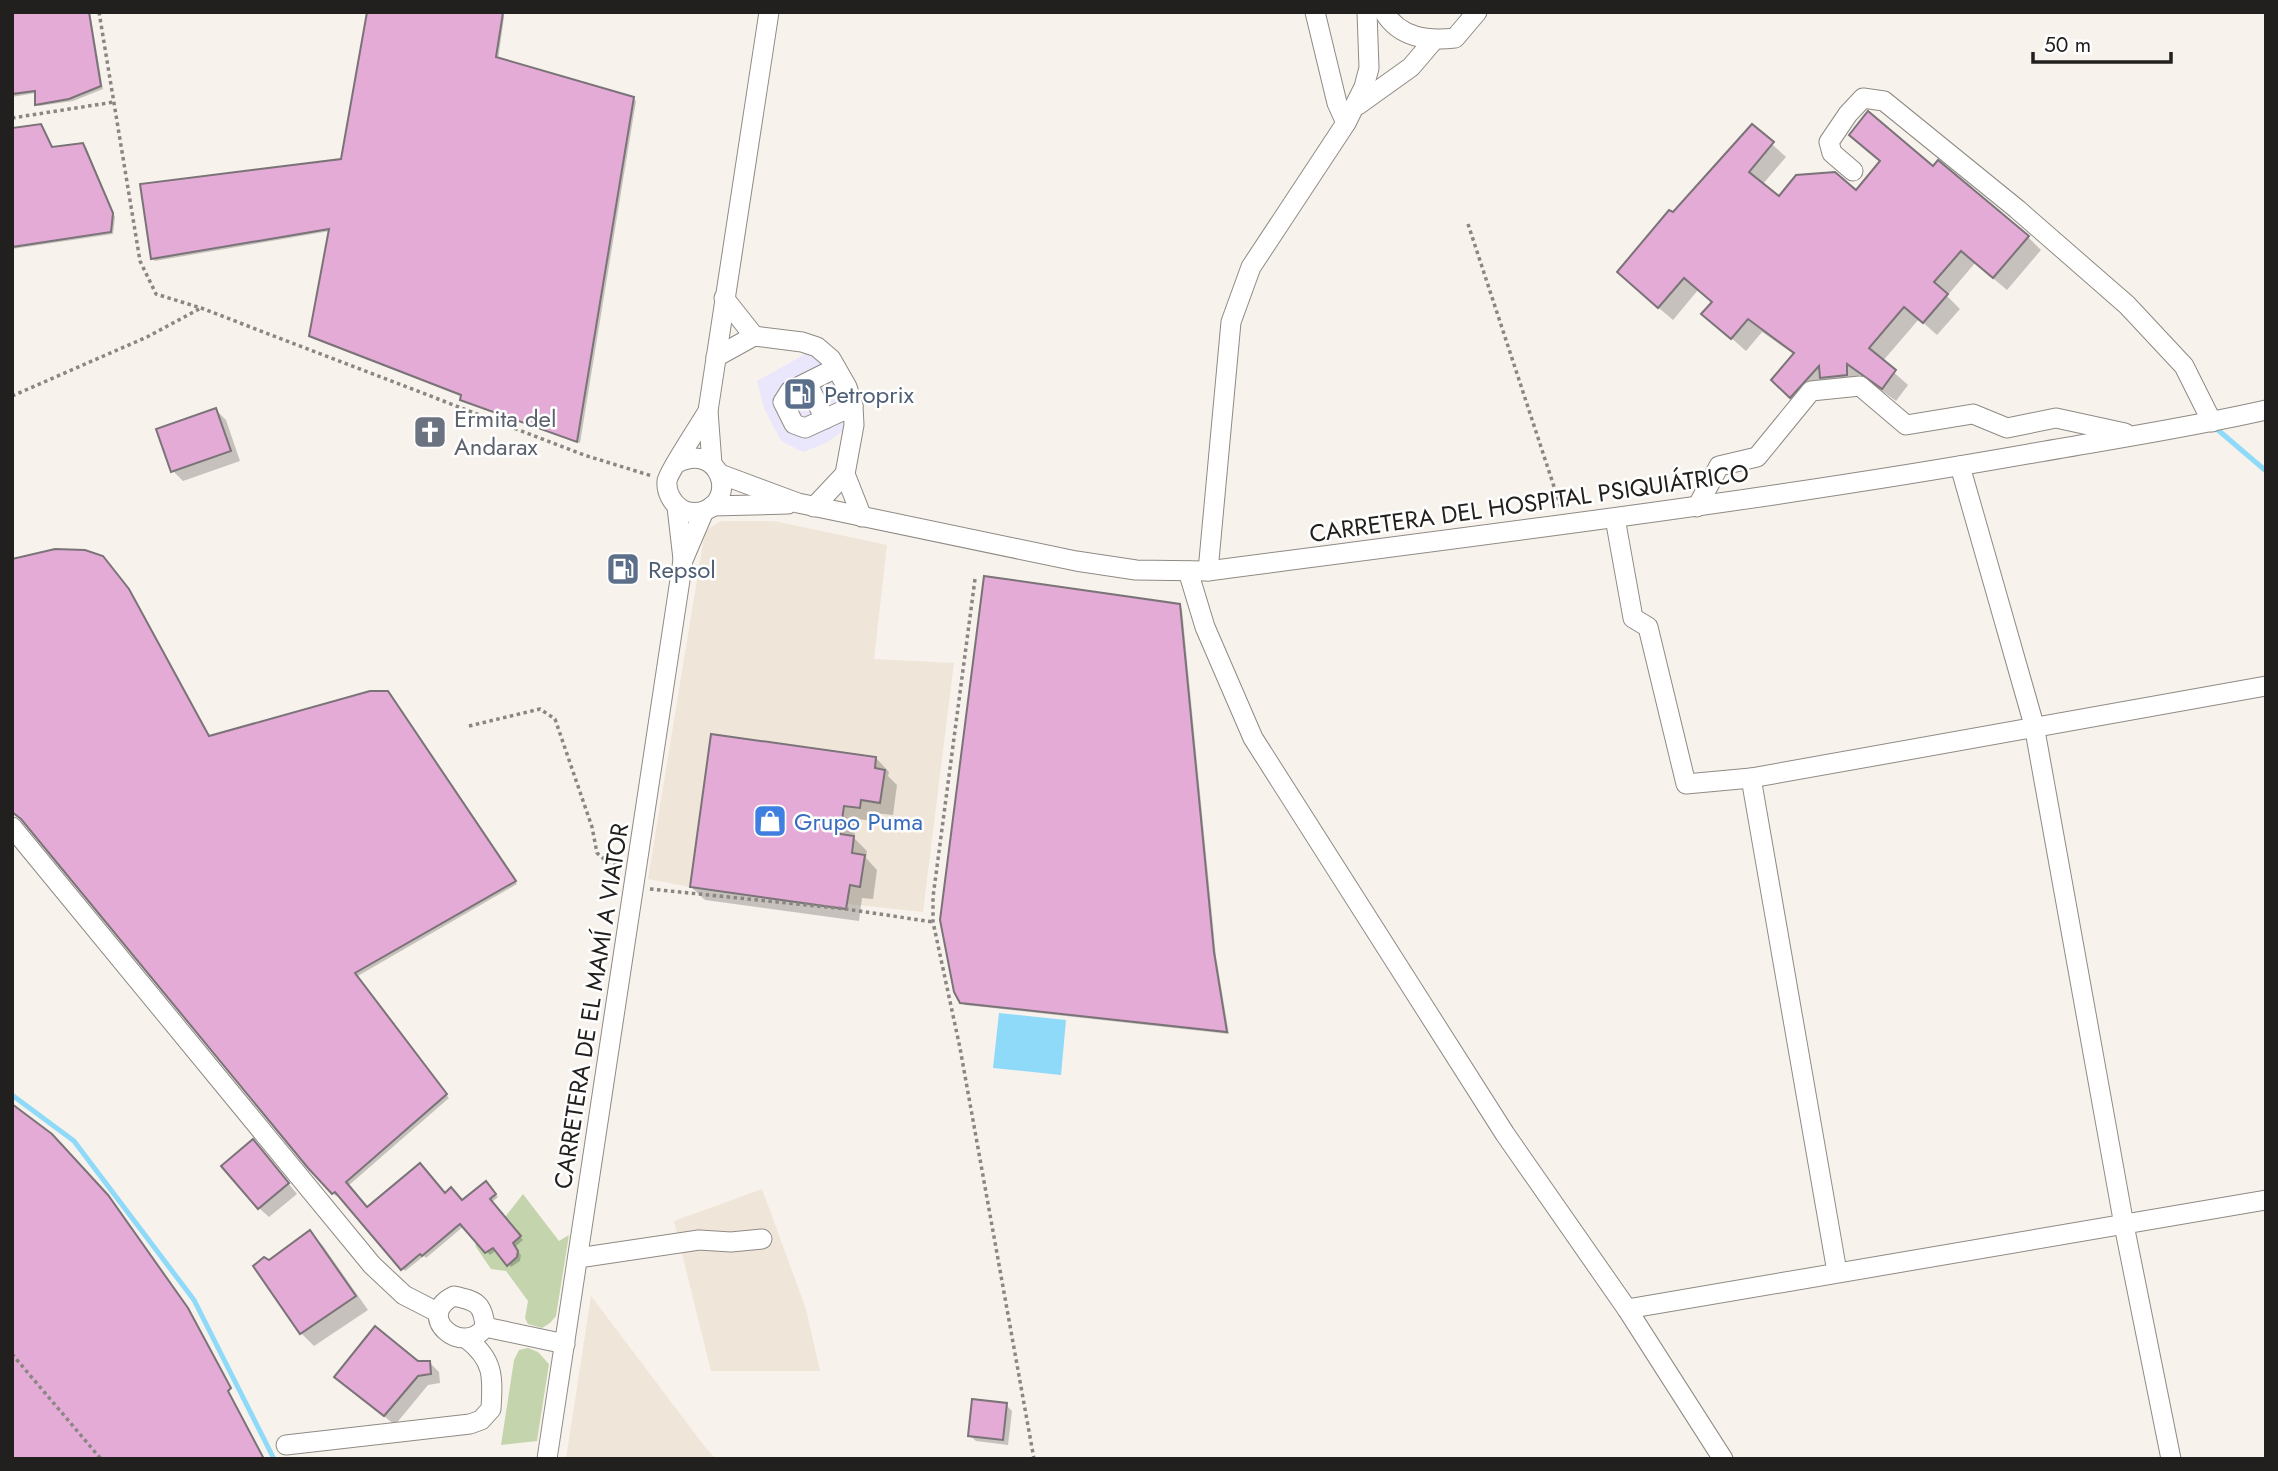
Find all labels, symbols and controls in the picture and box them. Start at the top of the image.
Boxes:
scale bar [2033,21,2171,65]
text: 50 m [2044,30,2091,60]
fuel station icon: Petroprix [781,375,819,413]
place label: Petroprix [824,377,915,412]
place label: Ermita del Andarax [454,401,556,464]
church icon: Ermita del Andarax [411,413,449,451]
street label: CARRETERA DEL HOSPITAL PSIQUIÁTRICO [1307,455,1751,551]
fuel station icon: Repsol [604,550,642,588]
place label: Repsol [648,552,716,587]
shop icon: Grupo Puma [751,802,789,840]
place label: Grupo Puma [794,804,923,839]
street label: CARRETERA DE EL MAMÍ A VIATOR [545,820,637,1191]

